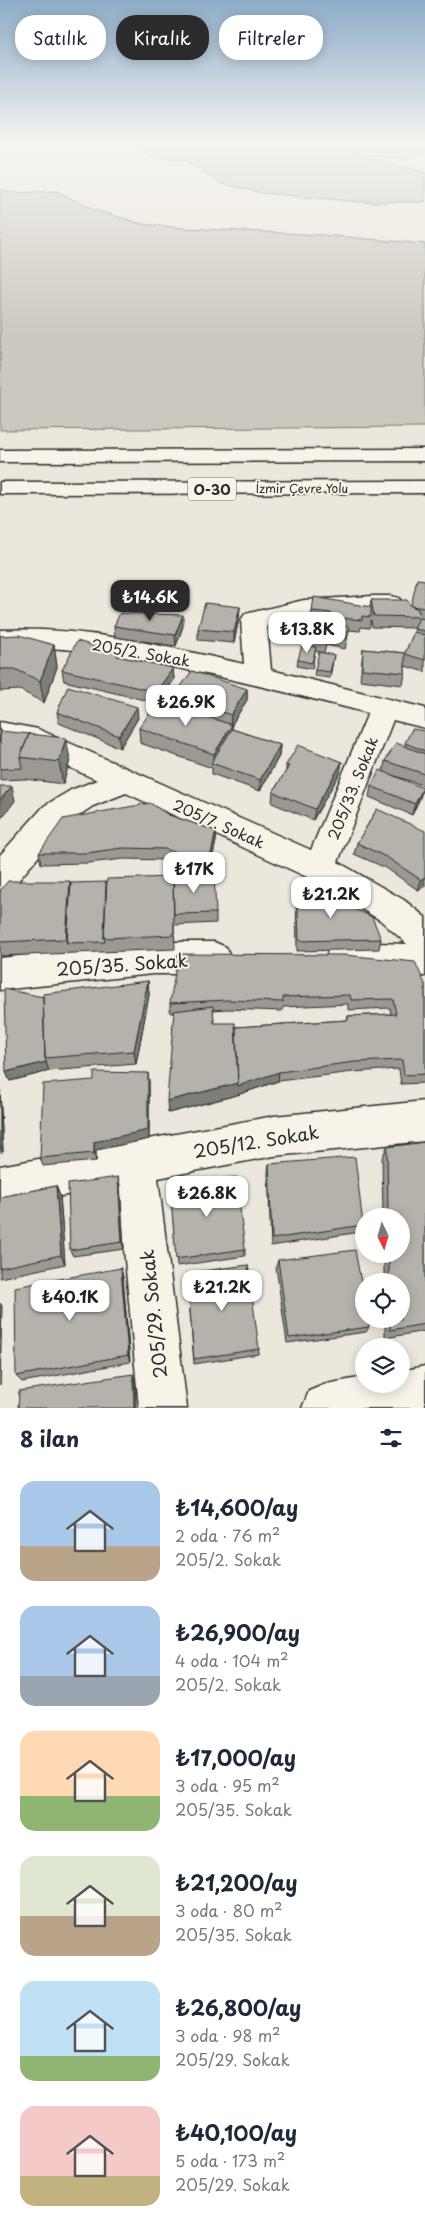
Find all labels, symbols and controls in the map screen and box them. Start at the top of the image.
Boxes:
chip: Satılık [15,15,106,60]
chip: Kiralık [116,15,209,60]
chip: Filtreler [219,15,323,60]
road number: O-30 [188,478,236,500]
street label: İzmir Çevre Yolu [256,479,348,497]
pin: ₺14.6K [109,580,191,622]
text: ₺14.6K [122,584,178,608]
pin: ₺13.8K [266,612,348,654]
text: ₺13.8K [279,616,335,640]
street label: 205/2. Sokak [90,632,192,672]
pin: ₺26.9K [145,684,227,727]
text: ₺26.9K [157,689,215,713]
street label: 205/33. Sokak [321,733,383,843]
street label: 205/7. Sokak [169,792,269,854]
pin: ₺17K [164,852,224,894]
text: ₺17K [174,856,214,880]
pin: ₺21.2K [290,876,372,919]
text: ₺21.2K [302,881,360,905]
street label: 205/35. Sokak [55,946,189,982]
street label: 205/12. Sokak [191,1118,321,1164]
pin: ₺26.8K [166,1176,248,1218]
text: ₺26.8K [177,1180,237,1204]
north arrow [355,1208,410,1262]
map controls [355,1208,410,1393]
street label: 205/29. Sokak [133,1248,173,1380]
pin: ₺21.2K [181,1270,263,1312]
button: locate [355,1273,410,1328]
text: ₺21.2K [193,1274,251,1298]
pin: ₺40.1K [29,1280,111,1322]
text: ₺40.1K [41,1284,99,1308]
button: layers [355,1338,410,1393]
text: 8 ilan [20,1422,79,1454]
icon: filters [377,1424,405,1452]
text: ₺14,600/ay [175,1491,298,1523]
icon: home [60,1501,120,1561]
text: 2 oda · 76 m² [175,1523,280,1547]
text: 205/2. Sokak [175,1547,281,1571]
text: ₺26,900/ay [175,1616,300,1648]
icon: home [60,1626,120,1686]
text: 4 oda · 104 m² [175,1648,288,1672]
text: 205/2. Sokak [175,1672,281,1696]
text: ₺17,000/ay [175,1741,296,1773]
icon: home [60,1751,120,1811]
text: 3 oda · 95 m² [175,1773,280,1797]
text: 205/35. Sokak [175,1797,292,1821]
text: ₺21,200/ay [175,1866,298,1898]
icon: home [60,1876,120,1936]
text: 3 oda · 80 m² [175,1898,282,1922]
text: 205/35. Sokak [175,1922,292,1946]
text: ₺26,800/ay [175,1991,301,2023]
icon: home [60,2001,120,2061]
text: 3 oda · 98 m² [175,2023,280,2047]
text: 205/29. Sokak [175,2047,290,2071]
text: ₺40,100/ay [175,2116,297,2148]
icon: home [60,2126,120,2186]
text: 5 oda · 173 m² [175,2148,285,2172]
text: 205/29. Sokak [175,2172,290,2196]

